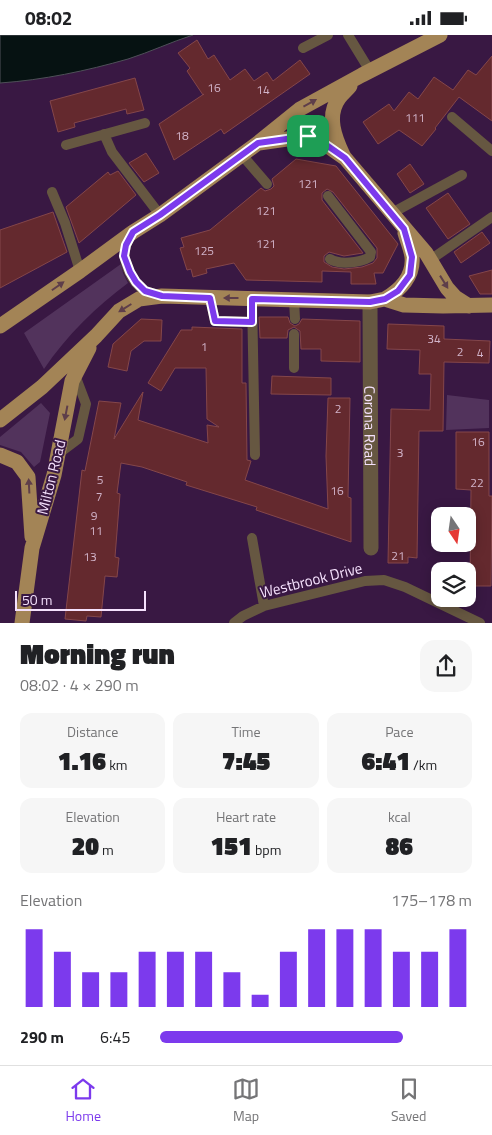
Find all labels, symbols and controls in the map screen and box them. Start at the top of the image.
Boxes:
text: 08:02 [25,3,72,32]
house number: 16 [207,78,221,97]
house number: 14 [256,80,270,99]
one-way arrow [303,99,318,107]
house number: 111 [405,108,425,127]
pin [287,115,329,157]
icon: arrive [294,122,322,150]
house number: 18 [175,126,189,145]
house number: 121 [298,174,318,193]
house number: 121 [256,201,276,220]
house number: 121 [256,234,276,253]
house number: 125 [194,241,214,260]
one-way arrow [439,275,448,288]
one-way arrow [51,281,64,292]
one-way arrow [223,294,239,302]
one-way arrow [118,303,131,313]
house number: 34 [427,329,441,348]
house number: 1 [201,337,207,356]
house number: 2 [457,342,463,361]
house number: 4 [477,343,484,362]
street label: Corona Road [359,386,382,466]
house number: 2 [335,399,341,418]
one-way arrow [62,406,70,422]
house number: 16 [471,432,485,451]
street label: Milton Road [31,437,71,517]
house number: 3 [397,443,403,462]
house number: 5 [97,470,104,489]
house number: 22 [470,473,484,492]
one-way arrow [24,478,32,494]
house number: 16 [330,481,344,500]
house number: 7 [96,487,102,506]
house number: 9 [91,506,98,525]
north arrow [431,507,476,553]
map controls [431,507,476,607]
house number: 11 [89,521,103,540]
house number: 21 [391,546,405,565]
house number: 13 [83,547,97,566]
street label: Westbrook Drive [257,556,365,604]
button: layers [431,562,476,607]
scale bar [15,587,146,611]
text: 50 m [22,589,52,610]
text: Morning run [20,632,175,675]
button: share [420,640,472,692]
text: 08:02 · 4 × 290 m [20,673,139,697]
text: Distance [67,721,118,742]
text: Time [231,721,261,742]
text: Pace [385,721,413,742]
text: 1.16 [58,742,106,780]
text: 7:45 [222,742,270,780]
text: 6:41 [361,742,410,780]
text: km [106,754,128,775]
text: /km [410,754,437,775]
text: Elevation [65,806,120,827]
text: Heart rate [216,806,276,827]
text: kcal [388,806,411,827]
text: 20 [72,827,99,865]
text: 151 [211,827,252,865]
text: 86 [386,827,413,865]
text: m [99,839,114,860]
text: bpm [252,839,281,860]
text: Elevation [20,888,82,912]
text: 175–178 m [391,888,472,912]
text: 290 m [20,1025,64,1049]
text: 6:45 [100,1025,130,1049]
tab: Home [65,1075,101,1126]
tab: Map [232,1075,260,1126]
tab: Saved [391,1075,427,1126]

